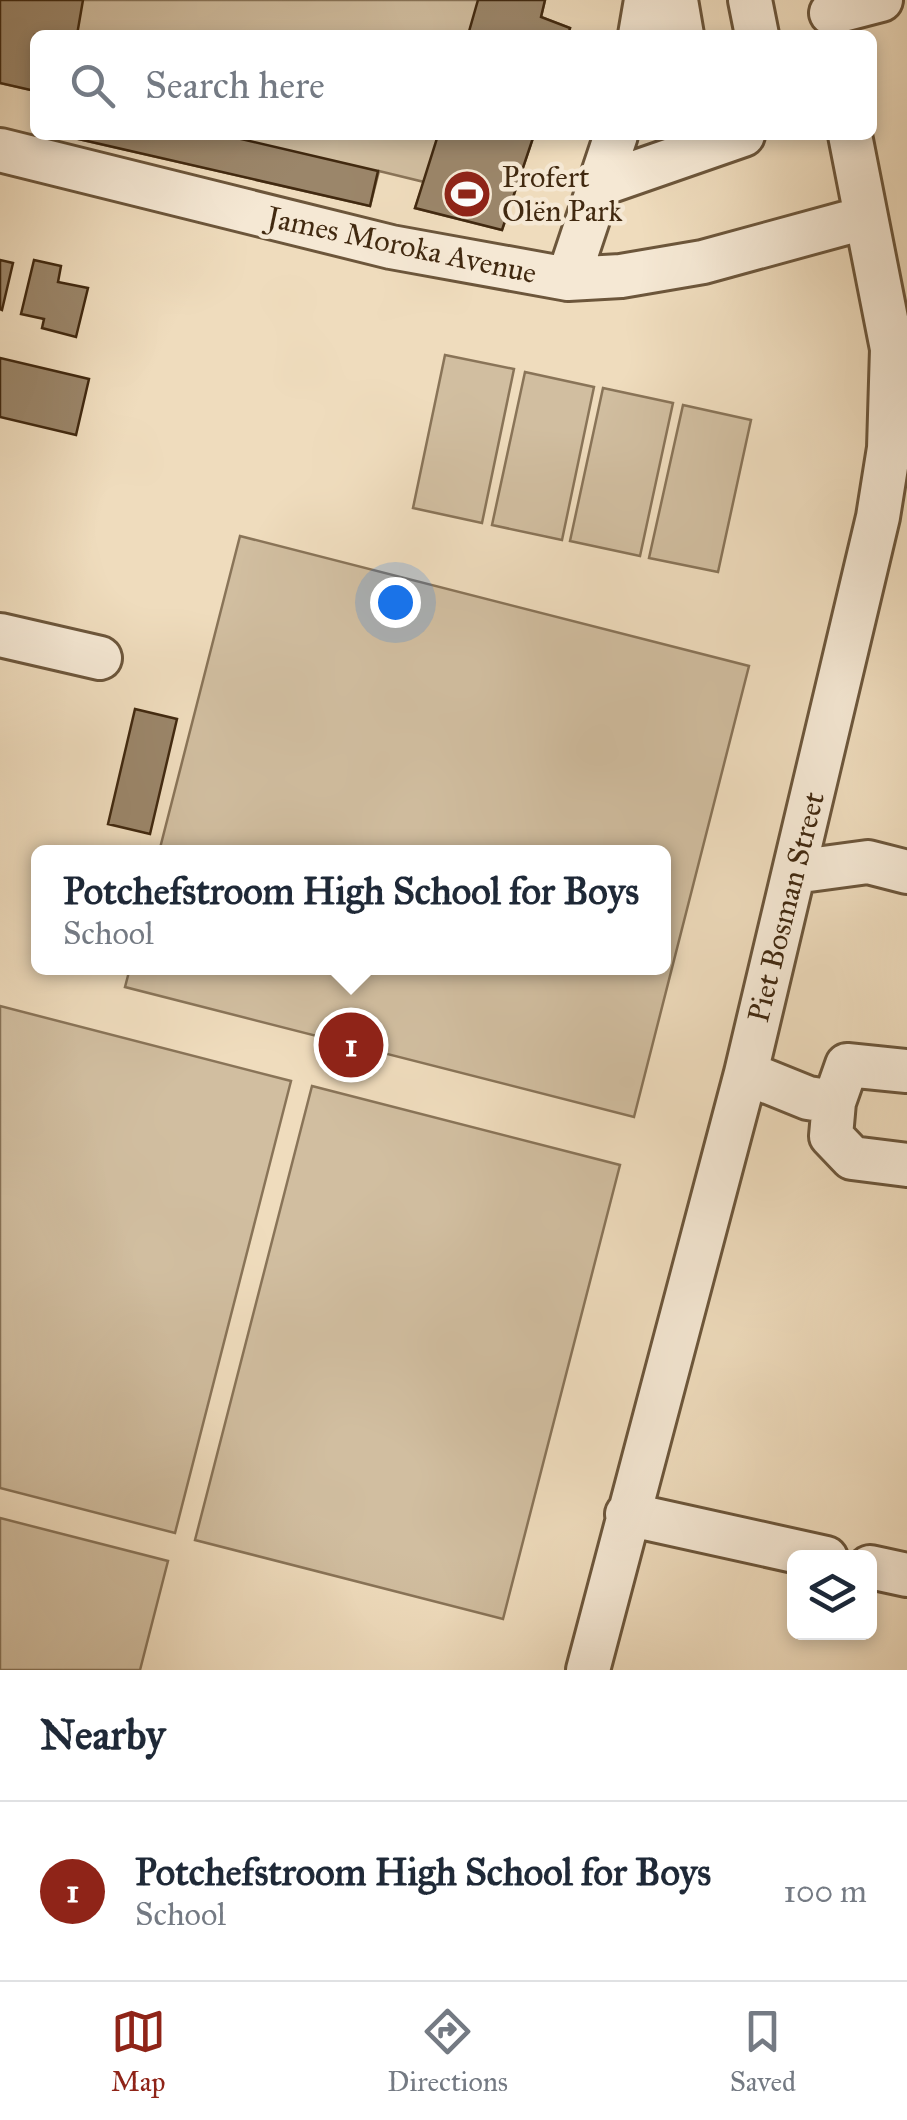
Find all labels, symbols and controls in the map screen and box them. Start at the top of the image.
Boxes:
search box [30,30,877,140]
icon: search [65,58,120,113]
text: Search here [145,62,325,108]
place label: Profert Olën Park [502,159,622,229]
sports icon: Profert Olën Park [441,168,493,220]
street label: James Moroka Avenue [261,198,540,291]
your location [370,577,421,628]
street label: Piet Bosman Street [740,788,832,1026]
popup [31,845,671,975]
text: Potchefstroom High School for Boys [63,868,639,914]
text: School [63,914,154,953]
pin: 1 [318,1008,384,1082]
map controls [787,1550,877,1640]
button: layers [787,1550,877,1640]
text: Nearby [40,1709,165,1761]
text: Potchefstroom High School for Boys [135,1849,711,1895]
text: 1 [66,1872,79,1911]
text: 100 m [783,1872,867,1911]
text: School [135,1895,226,1934]
tab: Map [111,2004,166,2099]
tab: Directions [387,2004,508,2099]
tab: Saved [730,2004,796,2099]

